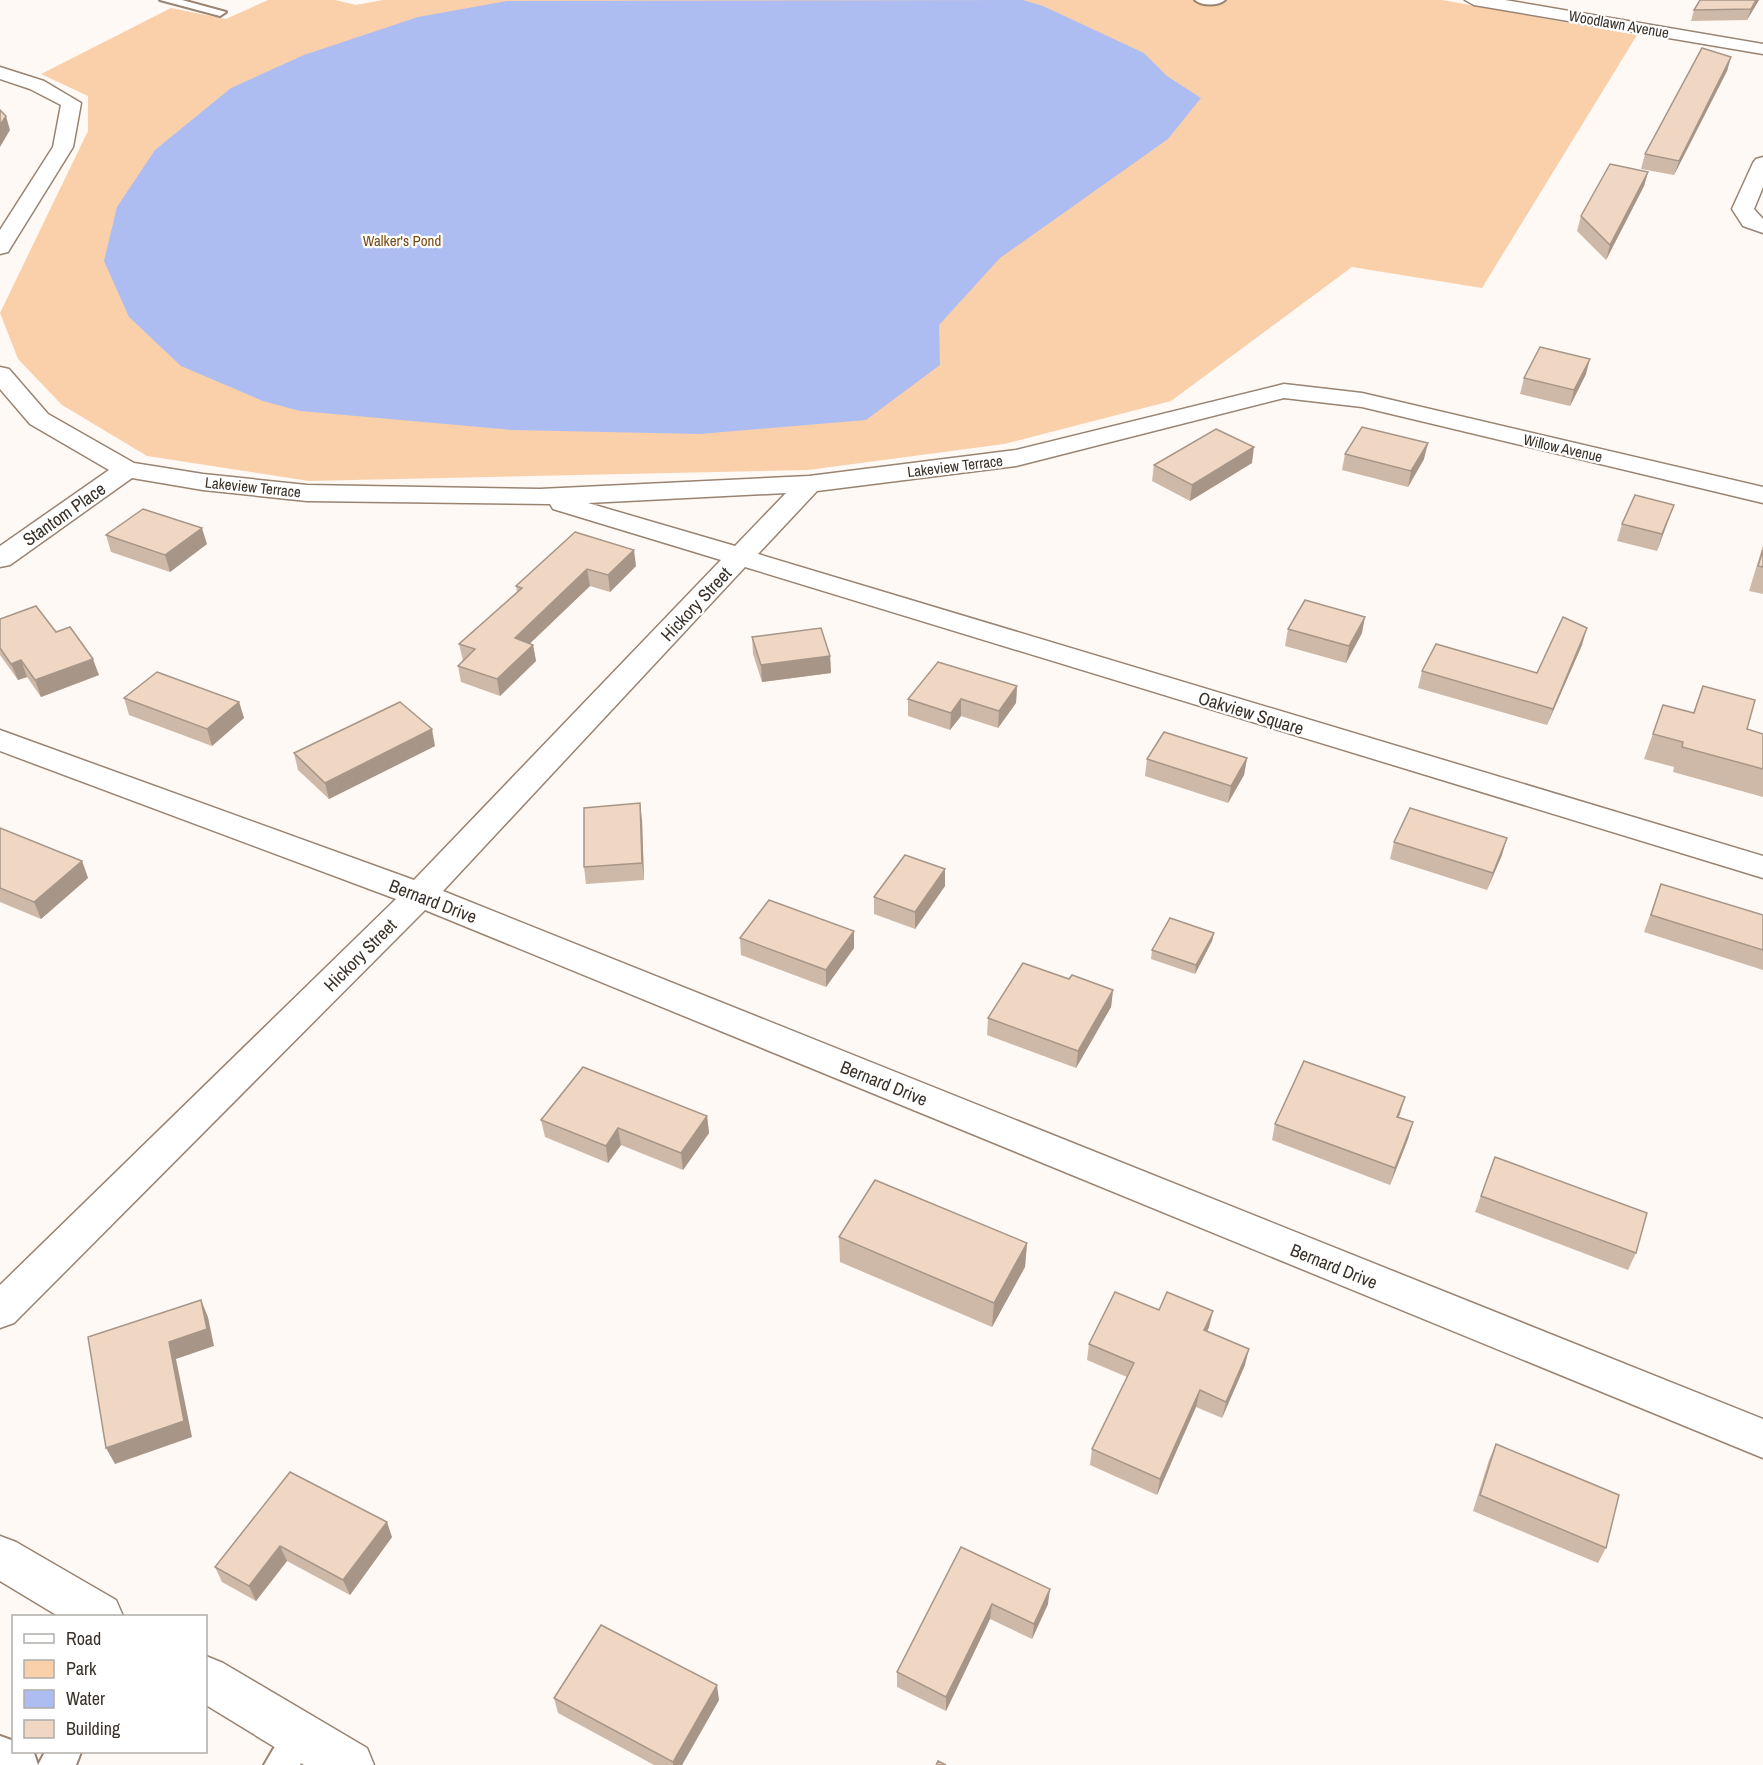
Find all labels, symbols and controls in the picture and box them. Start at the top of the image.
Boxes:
street label: Woodlawn Avenue [1567,5,1671,43]
park label: Walker's Pond [363,230,441,251]
street label: Willow Avenue [1521,429,1605,467]
street label: Lakeview Terrace [906,450,1004,482]
street label: Lakeview Terrace [204,472,302,502]
street label: Stantom Place [18,476,110,552]
street label: Hickory Street [655,561,737,647]
street label: Oakview Square [1195,685,1307,741]
street label: Bernard Drive [386,873,480,929]
street label: Hickory Street [318,913,402,997]
street label: Bernard Drive [837,1054,931,1112]
street label: Bernard Drive [1287,1237,1381,1295]
legend [12,1615,207,1753]
text: Road [66,1626,101,1651]
text: Park [66,1656,97,1681]
text: Water [66,1686,105,1711]
text: Building [66,1716,121,1741]

